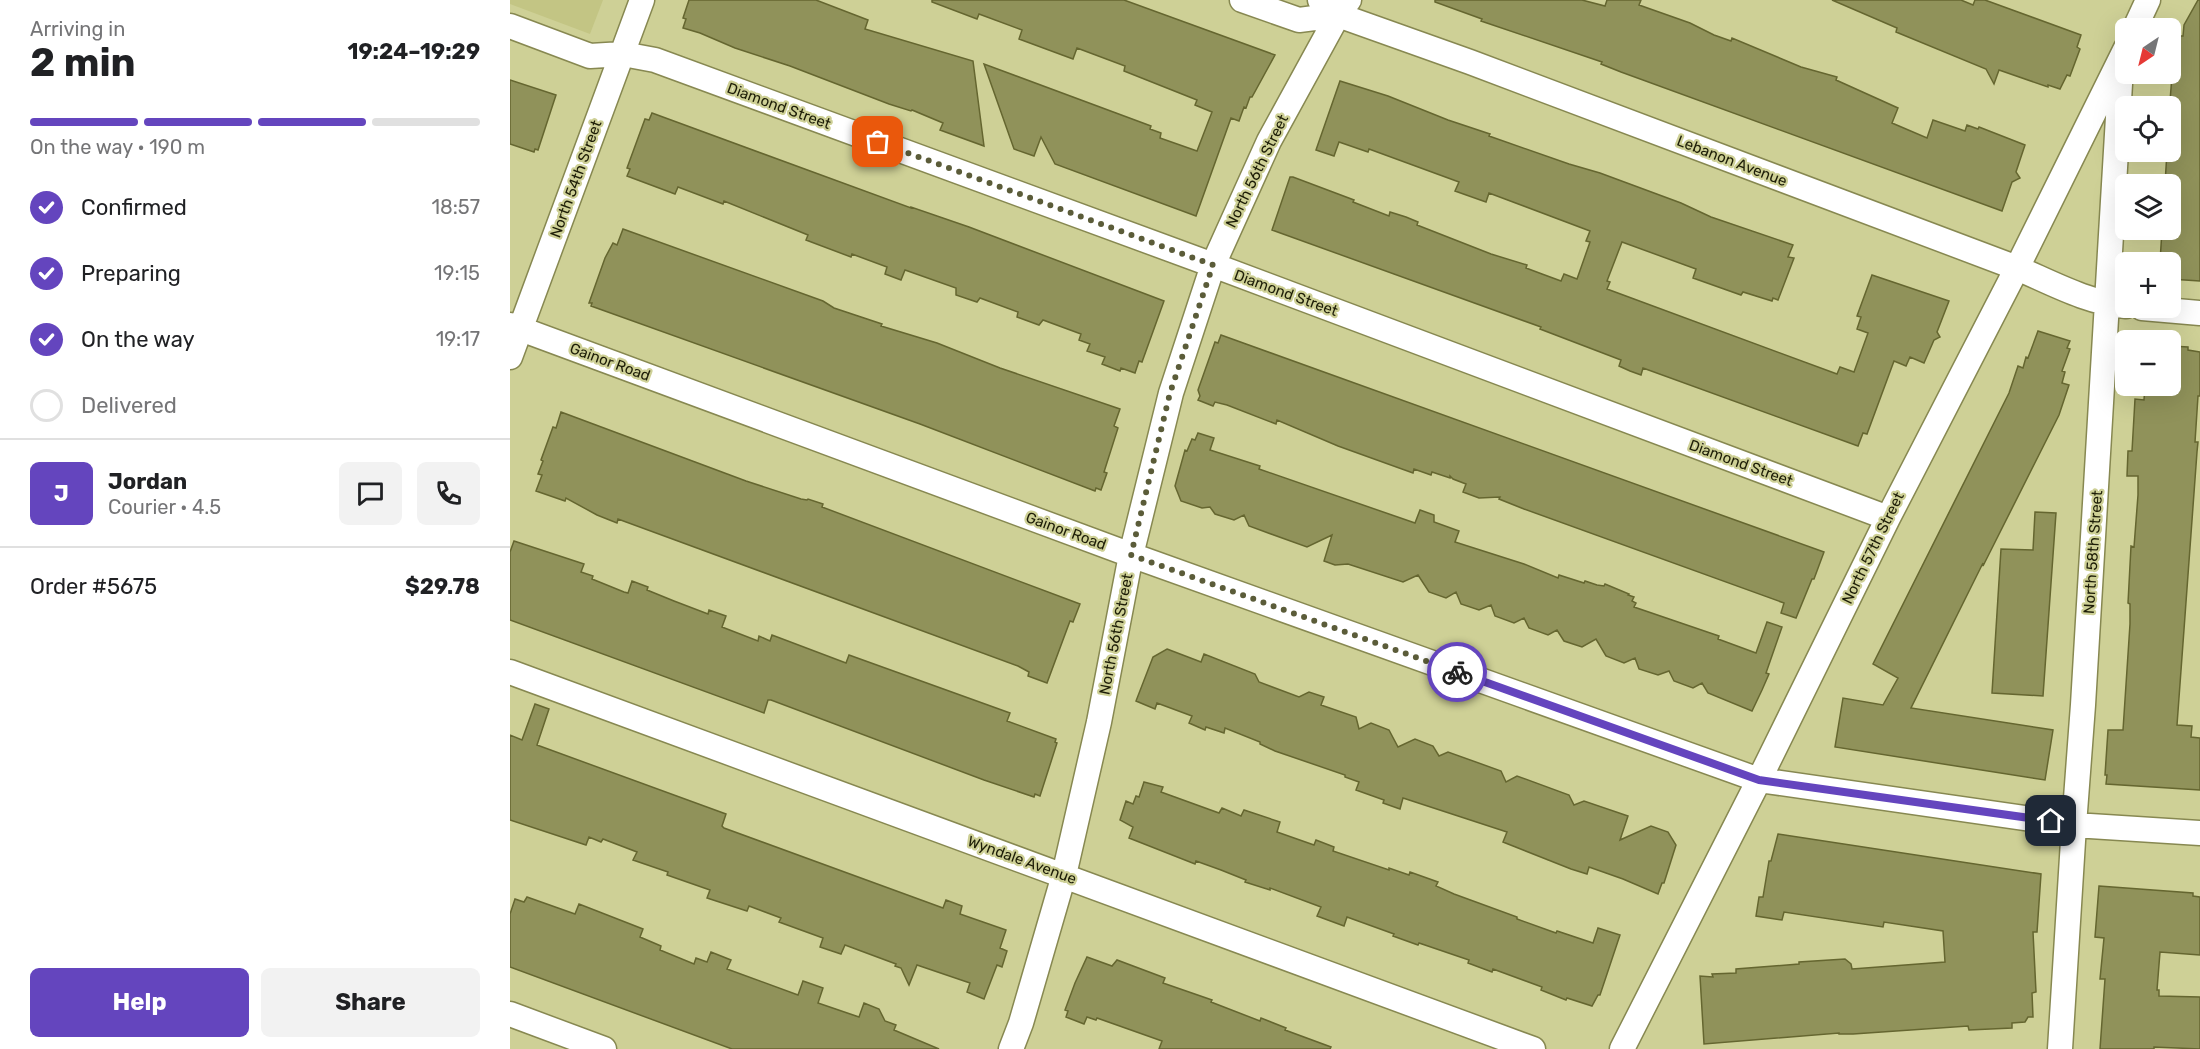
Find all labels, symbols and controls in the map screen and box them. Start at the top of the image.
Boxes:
text: Arriving in [30,17,125,41]
north arrow [2115,18,2181,84]
map controls [2115,18,2181,396]
text: 19:24–19:29 [348,38,480,65]
text: 2 min [30,40,136,86]
street label: Diamond Street [725,79,834,133]
button: locate [2115,96,2181,162]
street label: North 56th Street [1222,111,1292,230]
pin [852,116,903,167]
street label: North 54th Street [546,118,606,240]
icon: bag [861,125,894,158]
street label: Lebanon Avenue [1674,132,1790,190]
text: On the way · 190 m [30,135,205,159]
button: layers [2115,174,2181,240]
icon: check [30,191,63,224]
text: Confirmed [81,194,187,221]
text: 18:57 [431,195,480,219]
button: + [2115,252,2181,318]
icon: check [30,257,63,290]
text: Preparing [81,260,181,287]
text: 19:15 [434,261,480,285]
street label: Diamond Street [1232,266,1341,320]
icon: check [30,323,63,356]
text: On the way [81,326,195,353]
text: 19:17 [436,327,480,351]
button: − [2115,330,2181,396]
street label: Gainor Road [567,339,653,385]
text: Delivered [81,392,177,419]
street label: Diamond Street [1687,436,1796,490]
button: chat [339,462,402,525]
button: phone [417,462,480,525]
text: Jordan [108,468,187,495]
text: J [54,480,69,507]
street label: North 57th Street [1838,489,1908,607]
street label: North 58th Street [2080,489,2106,614]
text: Courier · 4.5 [108,495,221,519]
street label: Gainor Road [1023,508,1109,554]
street label: North 56th Street [1095,572,1137,696]
text: Order #5675 [30,573,157,600]
text: $29.78 [405,573,480,600]
courier [1427,642,1487,702]
icon: bike [1441,656,1474,689]
pin [2025,795,2076,846]
icon: home [2034,804,2067,837]
street label: Wyndale Avenue [965,832,1079,888]
button: Help [30,968,249,1037]
button: Share [261,968,480,1037]

